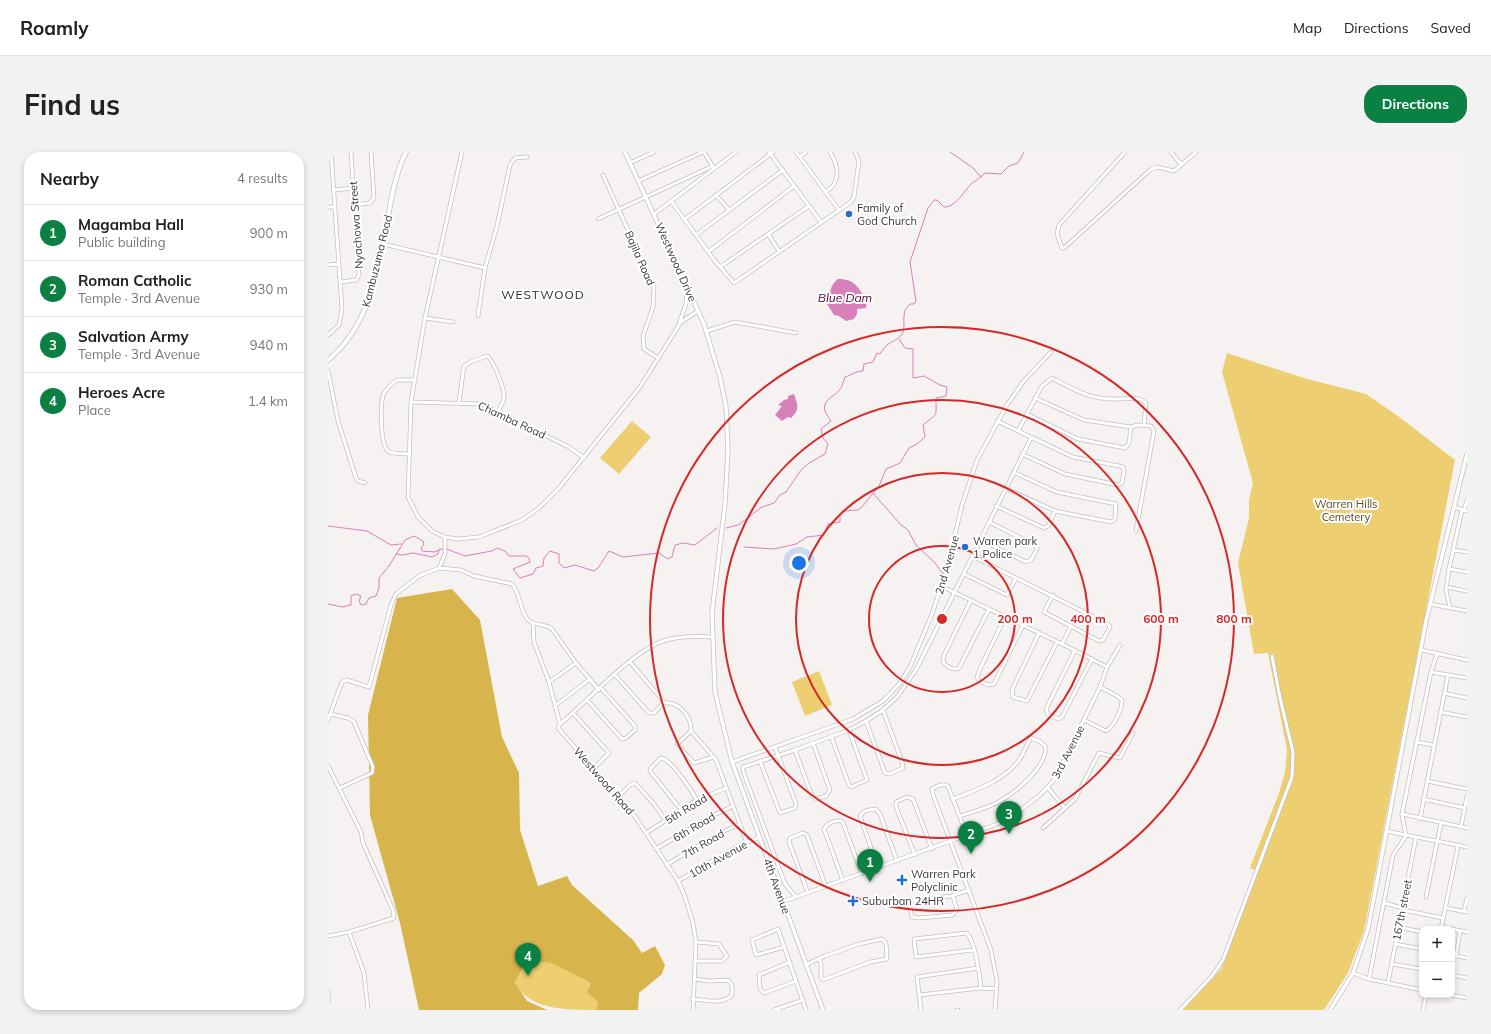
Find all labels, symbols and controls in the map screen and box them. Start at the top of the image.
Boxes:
text: Roamly [20,16,88,40]
text: Map [1293,19,1322,37]
text: Directions [1344,19,1409,37]
text: Saved [1431,19,1471,37]
button: Directions [1364,85,1467,123]
text: Find us [24,87,120,122]
text: Nearby [40,168,99,189]
text: 4 results [237,170,288,186]
street label: Nyachowa Street [346,180,366,269]
place label: Family of God Church [857,201,917,228]
marker: Family of God Church [844,209,854,219]
street label: Kambuzuma Road [359,214,395,308]
text: Magamba Hall [78,215,184,234]
street label: Westwood Drive [652,220,700,304]
text: 1 [49,225,57,241]
text: 900 m [250,225,288,241]
street label: Bajila Road [622,228,658,288]
text: Public building [78,234,166,250]
text: Roman Catholic [78,271,191,290]
text: 2 [49,281,57,297]
text: 930 m [250,281,288,297]
district label: WESTWOOD [501,287,585,302]
text: Temple · 3rd Avenue [78,290,200,306]
water label: Blue Dam [818,290,872,305]
text: Salvation Army [78,327,189,346]
text: 3 [49,337,57,353]
text: 940 m [250,337,288,353]
text: Temple · 3rd Avenue [78,346,200,362]
text: Heroes Acre [78,383,165,402]
text: 4 [49,393,57,409]
text: 1.4 km [248,393,288,409]
street label: Chamba Road [476,398,548,442]
text: Place [78,402,111,418]
park label: Warren Hills Cemetery [1314,497,1378,524]
street label: 2nd Avenue [932,534,962,596]
place label: Warren park 1 Police [973,534,1038,561]
marker: Warren park 1 Police [960,542,970,552]
your location [789,553,809,573]
text: 200 m [997,611,1033,626]
text: 400 m [1070,611,1106,626]
text: 600 m [1143,611,1179,626]
text: 800 m [1216,611,1252,626]
centre of rings [935,612,949,626]
street label: 3rd Avenue [1049,723,1087,781]
street label: Westwood Road [571,744,637,818]
street label: 5th Road [662,791,710,827]
pin: 3 [996,801,1022,834]
street label: 6th Road [670,809,718,845]
pin: 2 [958,821,984,854]
street label: 7th Road [679,826,727,862]
street label: 10th Avenue [686,837,750,881]
pin: 1 [857,849,883,882]
street label: 4th Avenue [760,856,794,916]
place label: Warren Park Polyclinic [911,867,976,894]
marker: Warren Park Polyclinic [896,874,908,886]
street label: 167th street [1389,878,1415,942]
place label: Suburban 24HR [862,894,944,908]
marker: Suburban 24HR [847,895,859,907]
map controls [1419,926,1455,998]
button: + [1419,926,1455,962]
pin: 4 [515,943,541,976]
button: − [1419,962,1455,998]

